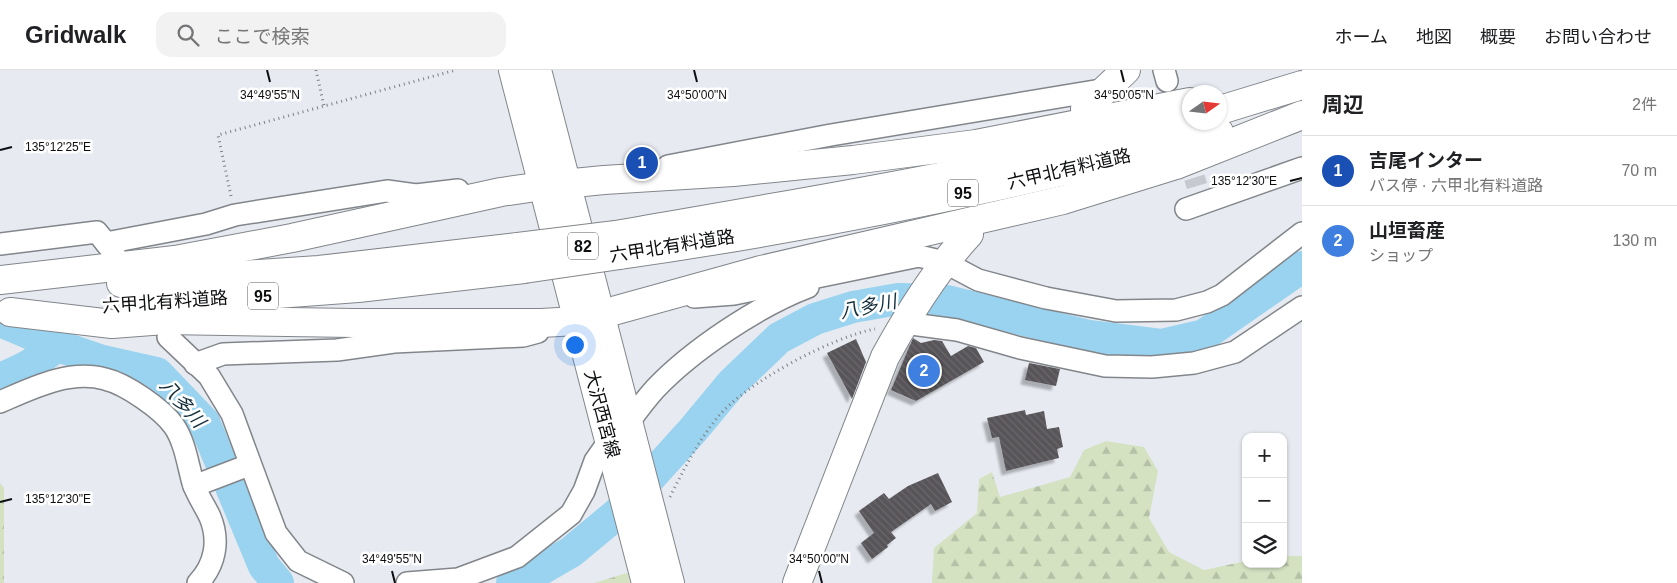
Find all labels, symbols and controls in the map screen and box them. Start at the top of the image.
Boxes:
search box [156,12,506,57]
text: Gridwalk [25,21,126,48]
icon: search [174,21,202,49]
text: ここで検索 [214,26,309,47]
text: ホーム [1335,27,1388,47]
text: 地図 [1416,27,1452,47]
text: 概要 [1480,27,1516,47]
text: お問い合わせ [1544,27,1652,47]
north arrow [1182,85,1227,130]
text: 34°49'55"N [240,88,300,102]
text: 34°50'00"N [667,88,727,102]
text: 34°50'05"N [1094,88,1154,102]
text: 周辺 [1322,93,1364,116]
text: 2件 [1632,96,1657,113]
text: 135°12'25"E [25,140,91,154]
pin: 1 [626,144,658,182]
street label: 六甲北有料道路 [1005,145,1133,193]
text: 吉尾インター [1369,150,1483,171]
text: 1 [1334,162,1342,179]
text: 70 m [1621,162,1657,179]
text: 135°12'30"E [1211,174,1277,188]
text: バス停 · 六甲北有料道路 [1369,177,1543,194]
road number: 95 [948,180,978,206]
text: 山垣畜産 [1369,220,1445,241]
street label: 六甲北有料道路 [608,226,736,266]
road number: 82 [568,232,598,260]
text: 2 [1334,232,1342,249]
text: 130 m [1613,232,1657,249]
text: ショップ [1369,247,1433,264]
road number: 95 [248,282,278,310]
street label: 六甲北有料道路 [101,288,229,316]
water label: 八多川 [838,290,900,322]
your location [562,332,588,358]
pin: 2 [908,352,940,390]
street label: 大沢西宮線 [581,368,623,460]
water label: 八多川 [156,375,211,433]
map controls [1242,433,1287,568]
button: + [1242,433,1287,478]
button: − [1242,478,1287,523]
text: 135°12'30"E [25,492,91,506]
button: layers [1242,523,1287,568]
text: 34°49'55"N [362,552,422,566]
text: 34°50'00"N [789,552,849,566]

